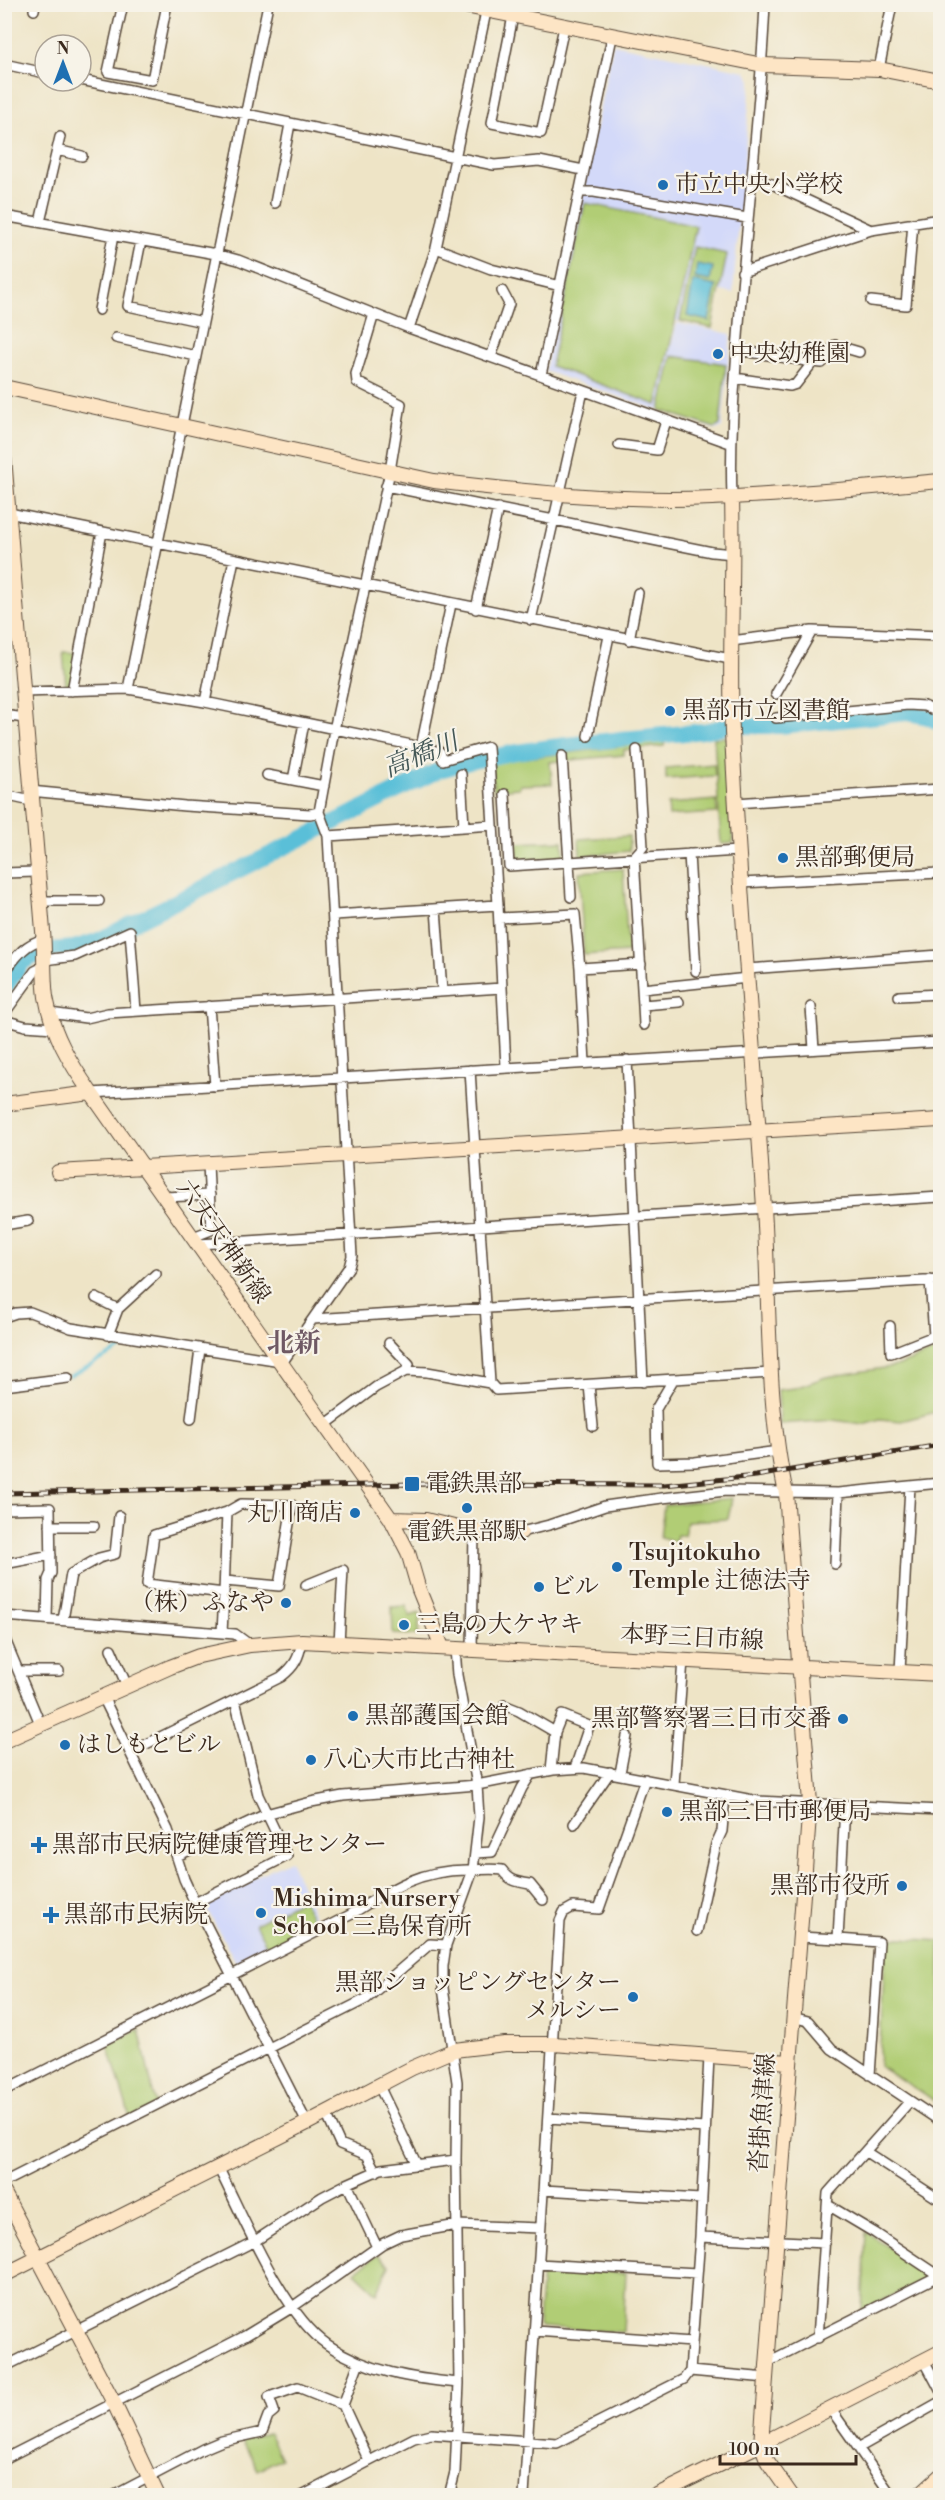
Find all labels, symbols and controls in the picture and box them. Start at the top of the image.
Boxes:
north arrow [33,33,93,93]
text: N [57,39,70,59]
place label: 市立中央小学校 [675,170,843,200]
marker: 市立中央小学校 [656,178,670,192]
place label: 中央幼稚園 [730,339,850,369]
marker: 中央幼稚園 [711,347,725,361]
place label: 黒部市立図書館 [682,696,850,726]
marker: 黒部市立図書館 [663,704,677,718]
water label: 高橋川 [379,724,466,784]
place label: 黒部郵便局 [795,843,915,873]
marker: 黒部郵便局 [776,851,790,865]
street label: 六天天神新線 [169,1174,277,1310]
district label: 北新 [267,1327,321,1361]
place label: 電鉄黒部 [426,1469,522,1499]
marker: 電鉄黒部 [403,1475,421,1493]
place label: 丸川商店 [247,1498,343,1528]
marker: 電鉄黒部駅 [460,1501,474,1515]
marker: 丸川商店 [348,1506,362,1520]
place label: 電鉄黒部駅 [407,1517,527,1547]
place label: Tsujitokuho Temple 辻徳法寺 [629,1538,811,1596]
marker: Tsujitokuho Temple 辻徳法寺 [610,1560,624,1574]
place label: ビル [551,1572,599,1602]
marker: ビル [532,1580,546,1594]
place label: （株）ふなや [130,1588,274,1618]
marker: （株）ふなや [279,1596,293,1610]
place label: 三島の大ケヤキ [416,1610,584,1640]
marker: 三島の大ケヤキ [397,1618,411,1632]
street label: 本野三日市線 [619,1619,765,1657]
place label: 黒部護国会館 [365,1701,509,1731]
place label: 黒部警察署三日市交番 [591,1704,831,1734]
marker: 黒部護国会館 [346,1709,360,1723]
marker: 黒部警察署三日市交番 [836,1712,850,1726]
place label: はしもとビル [77,1730,221,1760]
marker: はしもとビル [58,1738,72,1752]
place label: 八心大市比古神社 [323,1745,515,1775]
marker: 八心大市比古神社 [304,1753,318,1767]
place label: 黒部三日市郵便局 [679,1797,871,1827]
marker: 黒部三日市郵便局 [660,1805,674,1819]
place label: 黒部市民病院健康管理センター [52,1830,387,1860]
marker: 黒部市民病院健康管理センター [30,1836,48,1854]
place label: 黒部市役所 [770,1871,890,1901]
marker: 黒部市役所 [895,1879,909,1893]
place label: Mishima Nursery School 三島保育所 [273,1884,472,1942]
place label: 黒部市民病院 [64,1900,208,1930]
marker: 黒部市民病院 [42,1906,60,1924]
marker: Mishima Nursery School 三島保育所 [254,1906,268,1920]
place label: 黒部ショッピングセンター メルシー [335,1968,621,2026]
marker: 黒部ショッピングセンター メルシー [626,1990,640,2004]
street label: 沓掛魚津線 [744,2052,782,2174]
scale bar [720,2428,856,2466]
text: 100 m [729,2438,780,2461]

